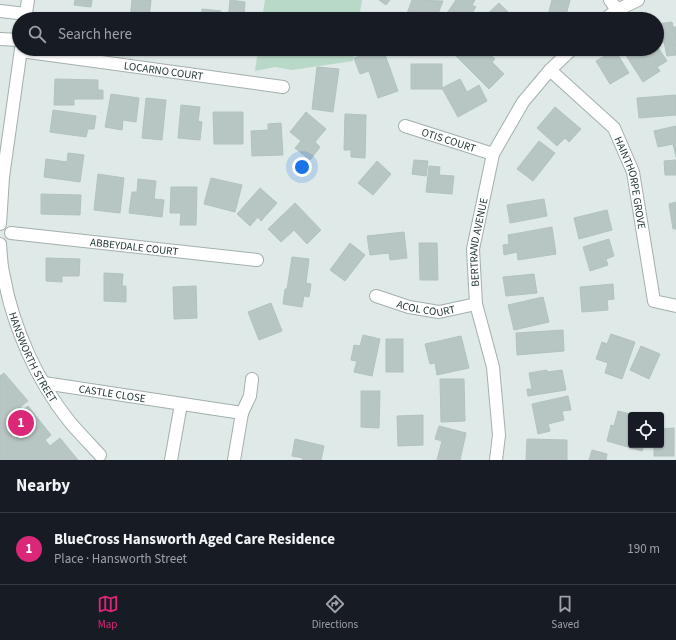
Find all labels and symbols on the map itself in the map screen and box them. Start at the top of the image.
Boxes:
street label: LOCARNO COURT [123,58,204,84]
street label: OTIS COURT [420,125,478,156]
street label: HAINTHORPE GROVE [610,134,649,230]
your location [292,157,312,177]
street label: BERTRAND AVENUE [466,196,492,287]
street label: ABBEYDALE COURT [89,235,179,259]
street label: ACOL COURT [395,296,457,320]
street label: HANSWORTH STREET [5,310,61,406]
street label: CASTLE CLOSE [78,381,147,406]
pin: 1 [8,408,34,438]

